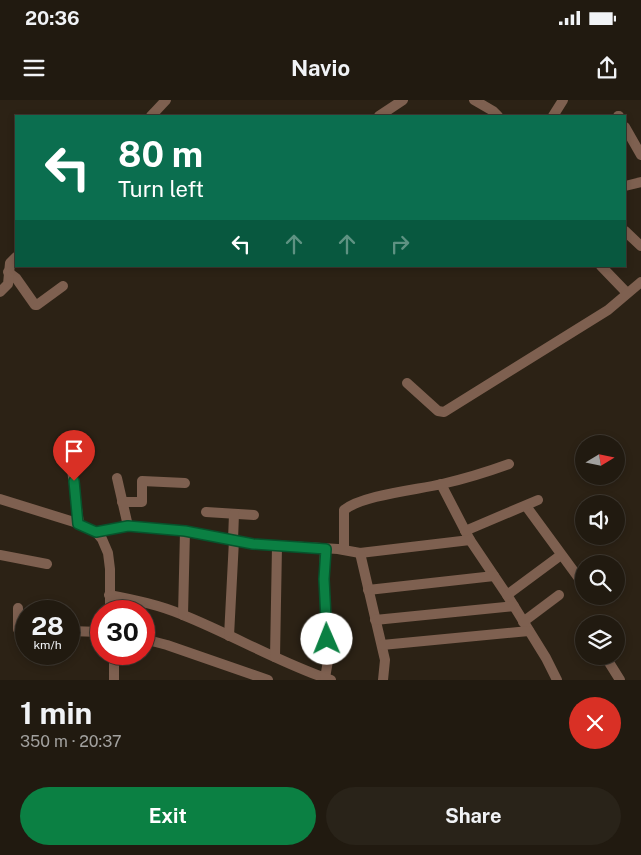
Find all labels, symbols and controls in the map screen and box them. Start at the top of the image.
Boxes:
text: 20:36 [25,7,80,29]
icon: menu [20,54,48,82]
icon: share [593,54,621,82]
text: Navio [291,55,350,81]
text: 80 m [118,134,203,175]
icon: left [35,135,100,200]
text: Turn left [118,176,204,202]
icon: left [227,230,255,258]
icon: ahead [280,230,308,258]
icon: ahead [333,230,361,258]
icon: right [386,230,414,258]
pin [53,430,95,481]
north arrow [575,435,625,485]
map controls [575,435,625,665]
icon: arrive [60,437,88,465]
button: sound [575,495,625,545]
button: search [575,555,625,605]
speed limit sign: 30 [90,600,155,665]
text: 28 [31,611,64,641]
position arrow [300,612,352,664]
button: layers [575,615,625,665]
text: km/h [33,638,62,652]
text: 1 min [20,695,92,731]
button: close [569,697,621,749]
text: 350 m · 20:37 [20,732,122,751]
button: Exit [20,787,316,845]
button: Share [326,787,621,845]

